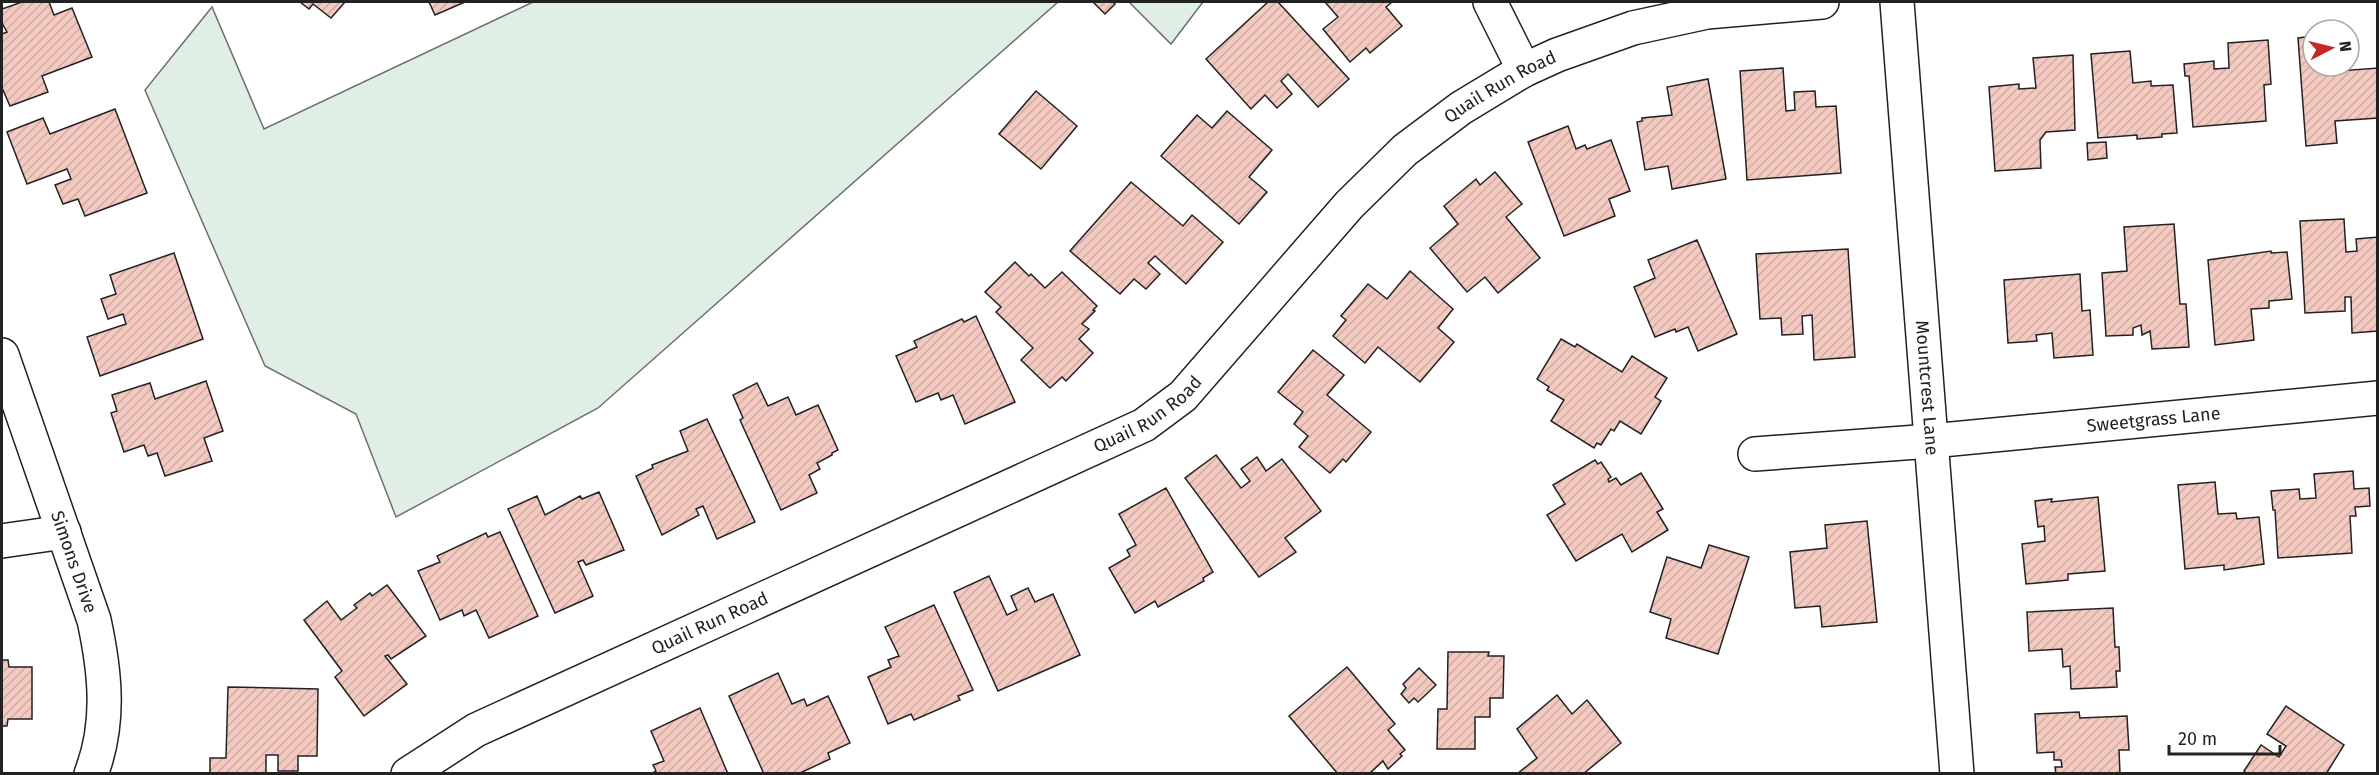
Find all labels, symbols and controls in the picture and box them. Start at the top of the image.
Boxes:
north arrow [2301,18,2361,78]
text: N [2335,40,2355,53]
street label: Quail Run Road [1440,46,1560,128]
street label: Mountcrest Lane [1911,320,1943,456]
street label: Quail Run Road [1090,371,1206,458]
street label: Sweetgrass Lane [2086,402,2221,437]
street label: Simons Drive [46,508,102,616]
street label: Quail Run Road [648,587,772,659]
scale bar [2169,718,2280,756]
text: 20 m [2178,728,2217,750]

